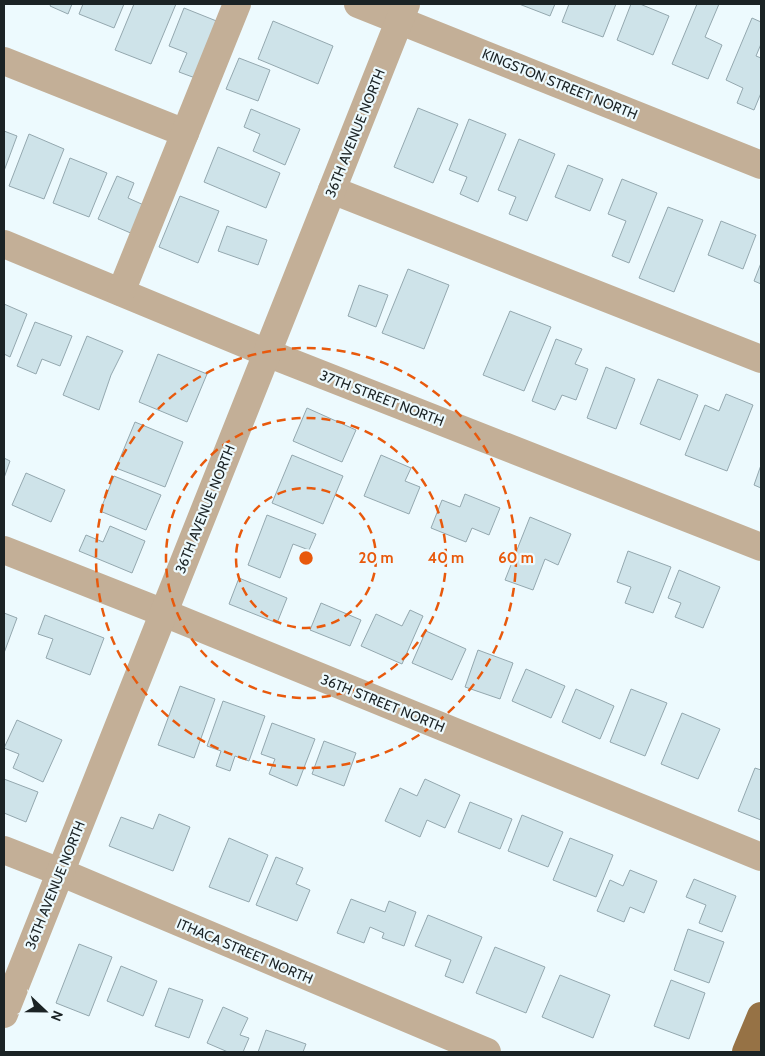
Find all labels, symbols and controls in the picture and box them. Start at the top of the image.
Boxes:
street label: KINGSTON STREET NORTH [480,45,640,123]
street label: 36TH AVENUE NORTH [321,66,389,200]
street label: 37TH STREET NORTH [317,366,447,430]
street label: 36TH AVENUE NORTH [171,442,239,576]
centre of rings [297,549,315,567]
text: 20 m [359,549,393,567]
text: 40 m [428,549,464,567]
text: 60 m [498,549,534,567]
street label: 36TH STREET NORTH [318,670,448,736]
street label: 36TH AVENUE NORTH [21,818,89,952]
street label: ITHACA STREET NORTH [174,914,316,988]
north arrow [20,986,70,1036]
text: N [47,1008,67,1024]

